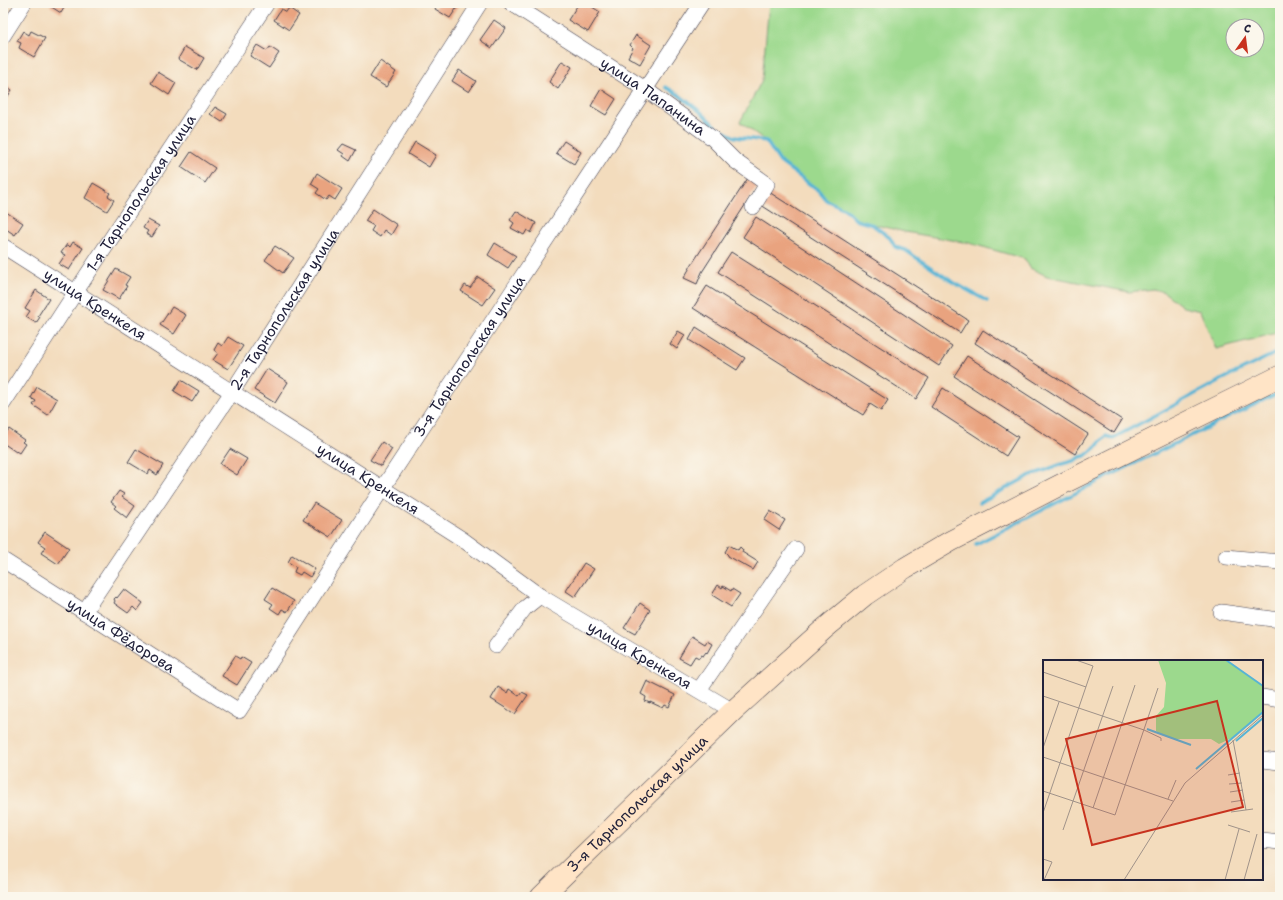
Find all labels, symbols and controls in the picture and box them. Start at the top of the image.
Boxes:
north arrow [1225,18,1265,58]
text: С [1242,21,1253,37]
street label: улица Папанина [596,53,710,140]
street label: 1-я Тарнопольская улица [82,110,201,276]
street label: 2-я Тарнопольская улица [225,224,344,394]
street label: улица Кренкеля [40,264,150,345]
street label: 3-я Тарнопольская улица [409,271,530,441]
street label: улица Кренкеля [313,439,423,519]
street label: улица Фёдорова [63,593,179,678]
street label: улица Кренкеля [584,617,695,694]
inset map [1043,660,1263,880]
street label: 3-я Тарнопольская улица [562,730,713,877]

